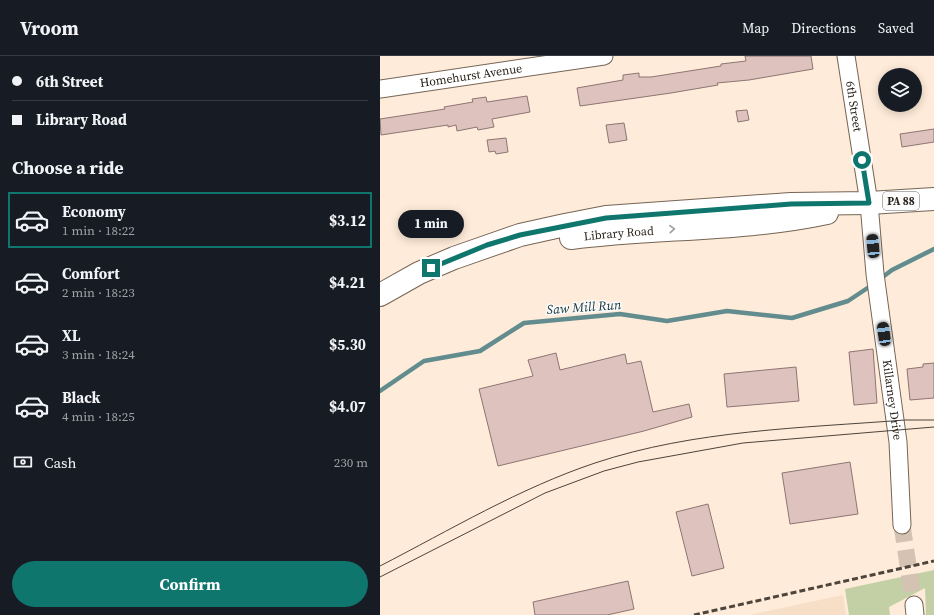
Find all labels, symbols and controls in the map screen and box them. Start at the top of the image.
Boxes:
text: Vroom [20,15,79,41]
text: Map [742,18,769,38]
text: Directions [791,18,856,38]
text: Saved [878,18,914,38]
street label: Homehurst Avenue [419,60,523,91]
map controls [878,68,922,112]
button: layers [878,68,922,112]
text: 6th Street [36,71,103,92]
street label: 6th Street [842,80,866,133]
text: Library Road [36,109,127,130]
route start [853,151,871,169]
text: Choose a ride [12,155,124,180]
road number: PA 88 [883,192,919,210]
text: Economy [62,201,126,222]
icon: car [14,202,50,238]
text: $3.12 [329,210,366,231]
callout: 1 min [398,210,464,238]
text: 1 min [414,215,448,232]
text: 1 min · 18:22 [62,222,135,239]
street label: Library Road [583,223,654,244]
one-way arrow [669,224,675,233]
car [866,234,880,258]
route end [422,259,440,277]
text: Comfort [62,263,120,284]
icon: car [14,264,50,300]
text: $4.21 [329,272,366,293]
text: 2 min · 18:23 [62,284,135,301]
water label: Saw Mill Run [546,296,623,318]
car [876,321,892,347]
text: XL [62,325,81,346]
icon: car [14,326,50,362]
text: $5.30 [329,334,366,355]
text: 3 min · 18:24 [62,346,135,363]
street label: Killarney Drive [879,359,906,441]
text: Black [62,387,101,408]
icon: car [14,388,50,424]
text: $4.07 [329,396,366,417]
text: 4 min · 18:25 [62,408,135,425]
icon: cash [12,451,34,473]
text: Cash [44,452,76,473]
text: 230 m [334,454,368,471]
button: Confirm [12,561,368,607]

